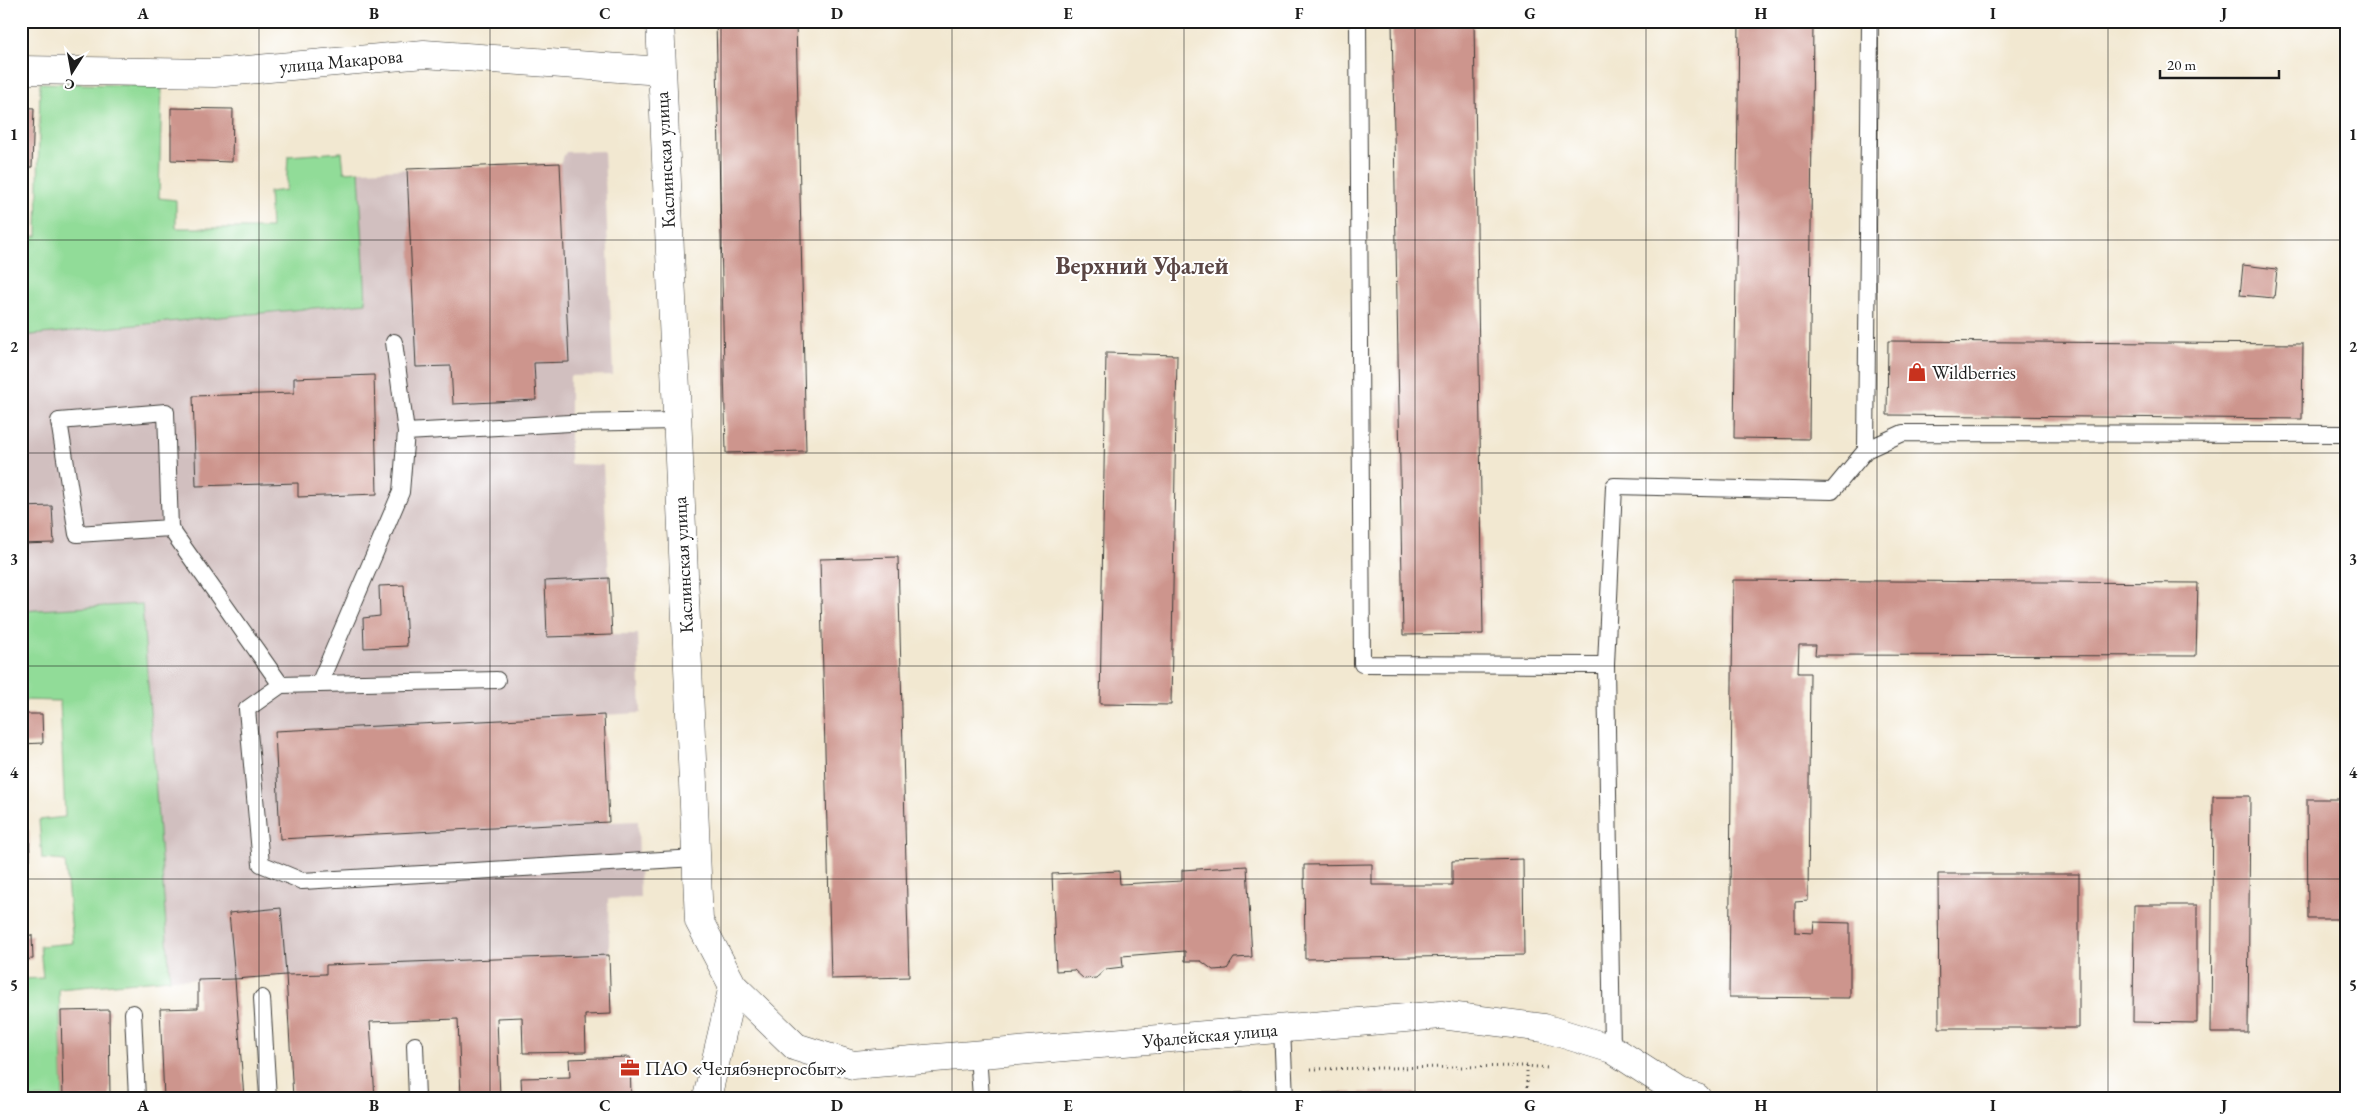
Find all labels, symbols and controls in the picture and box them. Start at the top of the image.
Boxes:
text: A [136,3,149,24]
text: B [369,3,379,24]
text: C [599,3,611,24]
text: D [831,3,843,24]
text: E [1063,3,1073,24]
text: F [1295,3,1304,24]
text: G [1524,3,1536,24]
text: H [1755,3,1768,24]
text: I [1990,3,1996,24]
text: J [2219,3,2227,24]
street label: улица Макарова [278,43,404,79]
north arrow [48,48,98,98]
scale bar [2160,48,2278,80]
text: 20 m [2167,55,2196,74]
text: С [63,75,76,95]
street label: Каслинская улица [649,91,681,229]
text: 1 [10,124,18,145]
text: 1 [2349,124,2357,145]
district label: Верхний Уфалей [1055,250,1229,281]
text: 2 [10,336,19,357]
text: 2 [2349,336,2358,357]
place label: Wildberries [1932,360,2016,385]
shop icon: Wildberries [1906,361,1928,383]
street label: Каслинская улица [667,496,699,634]
text: 3 [10,549,18,570]
text: 3 [2349,549,2357,570]
text: 4 [10,762,19,783]
text: 4 [2349,762,2358,783]
text: 5 [10,975,18,996]
text: 5 [2349,975,2357,996]
street label: Уфалейская улица [1140,1017,1279,1053]
place label: ПАО «Челябэнергосбыт» [645,1056,847,1081]
office icon: ПАО «Челябэнергосбыт» [619,1057,641,1079]
text: A [136,1095,149,1116]
text: B [369,1095,379,1116]
text: C [599,1095,611,1116]
text: D [831,1095,843,1116]
text: E [1063,1095,1073,1116]
text: F [1295,1095,1304,1116]
text: G [1524,1095,1536,1116]
text: H [1755,1095,1768,1116]
text: I [1990,1095,1996,1116]
text: J [2219,1095,2227,1116]

